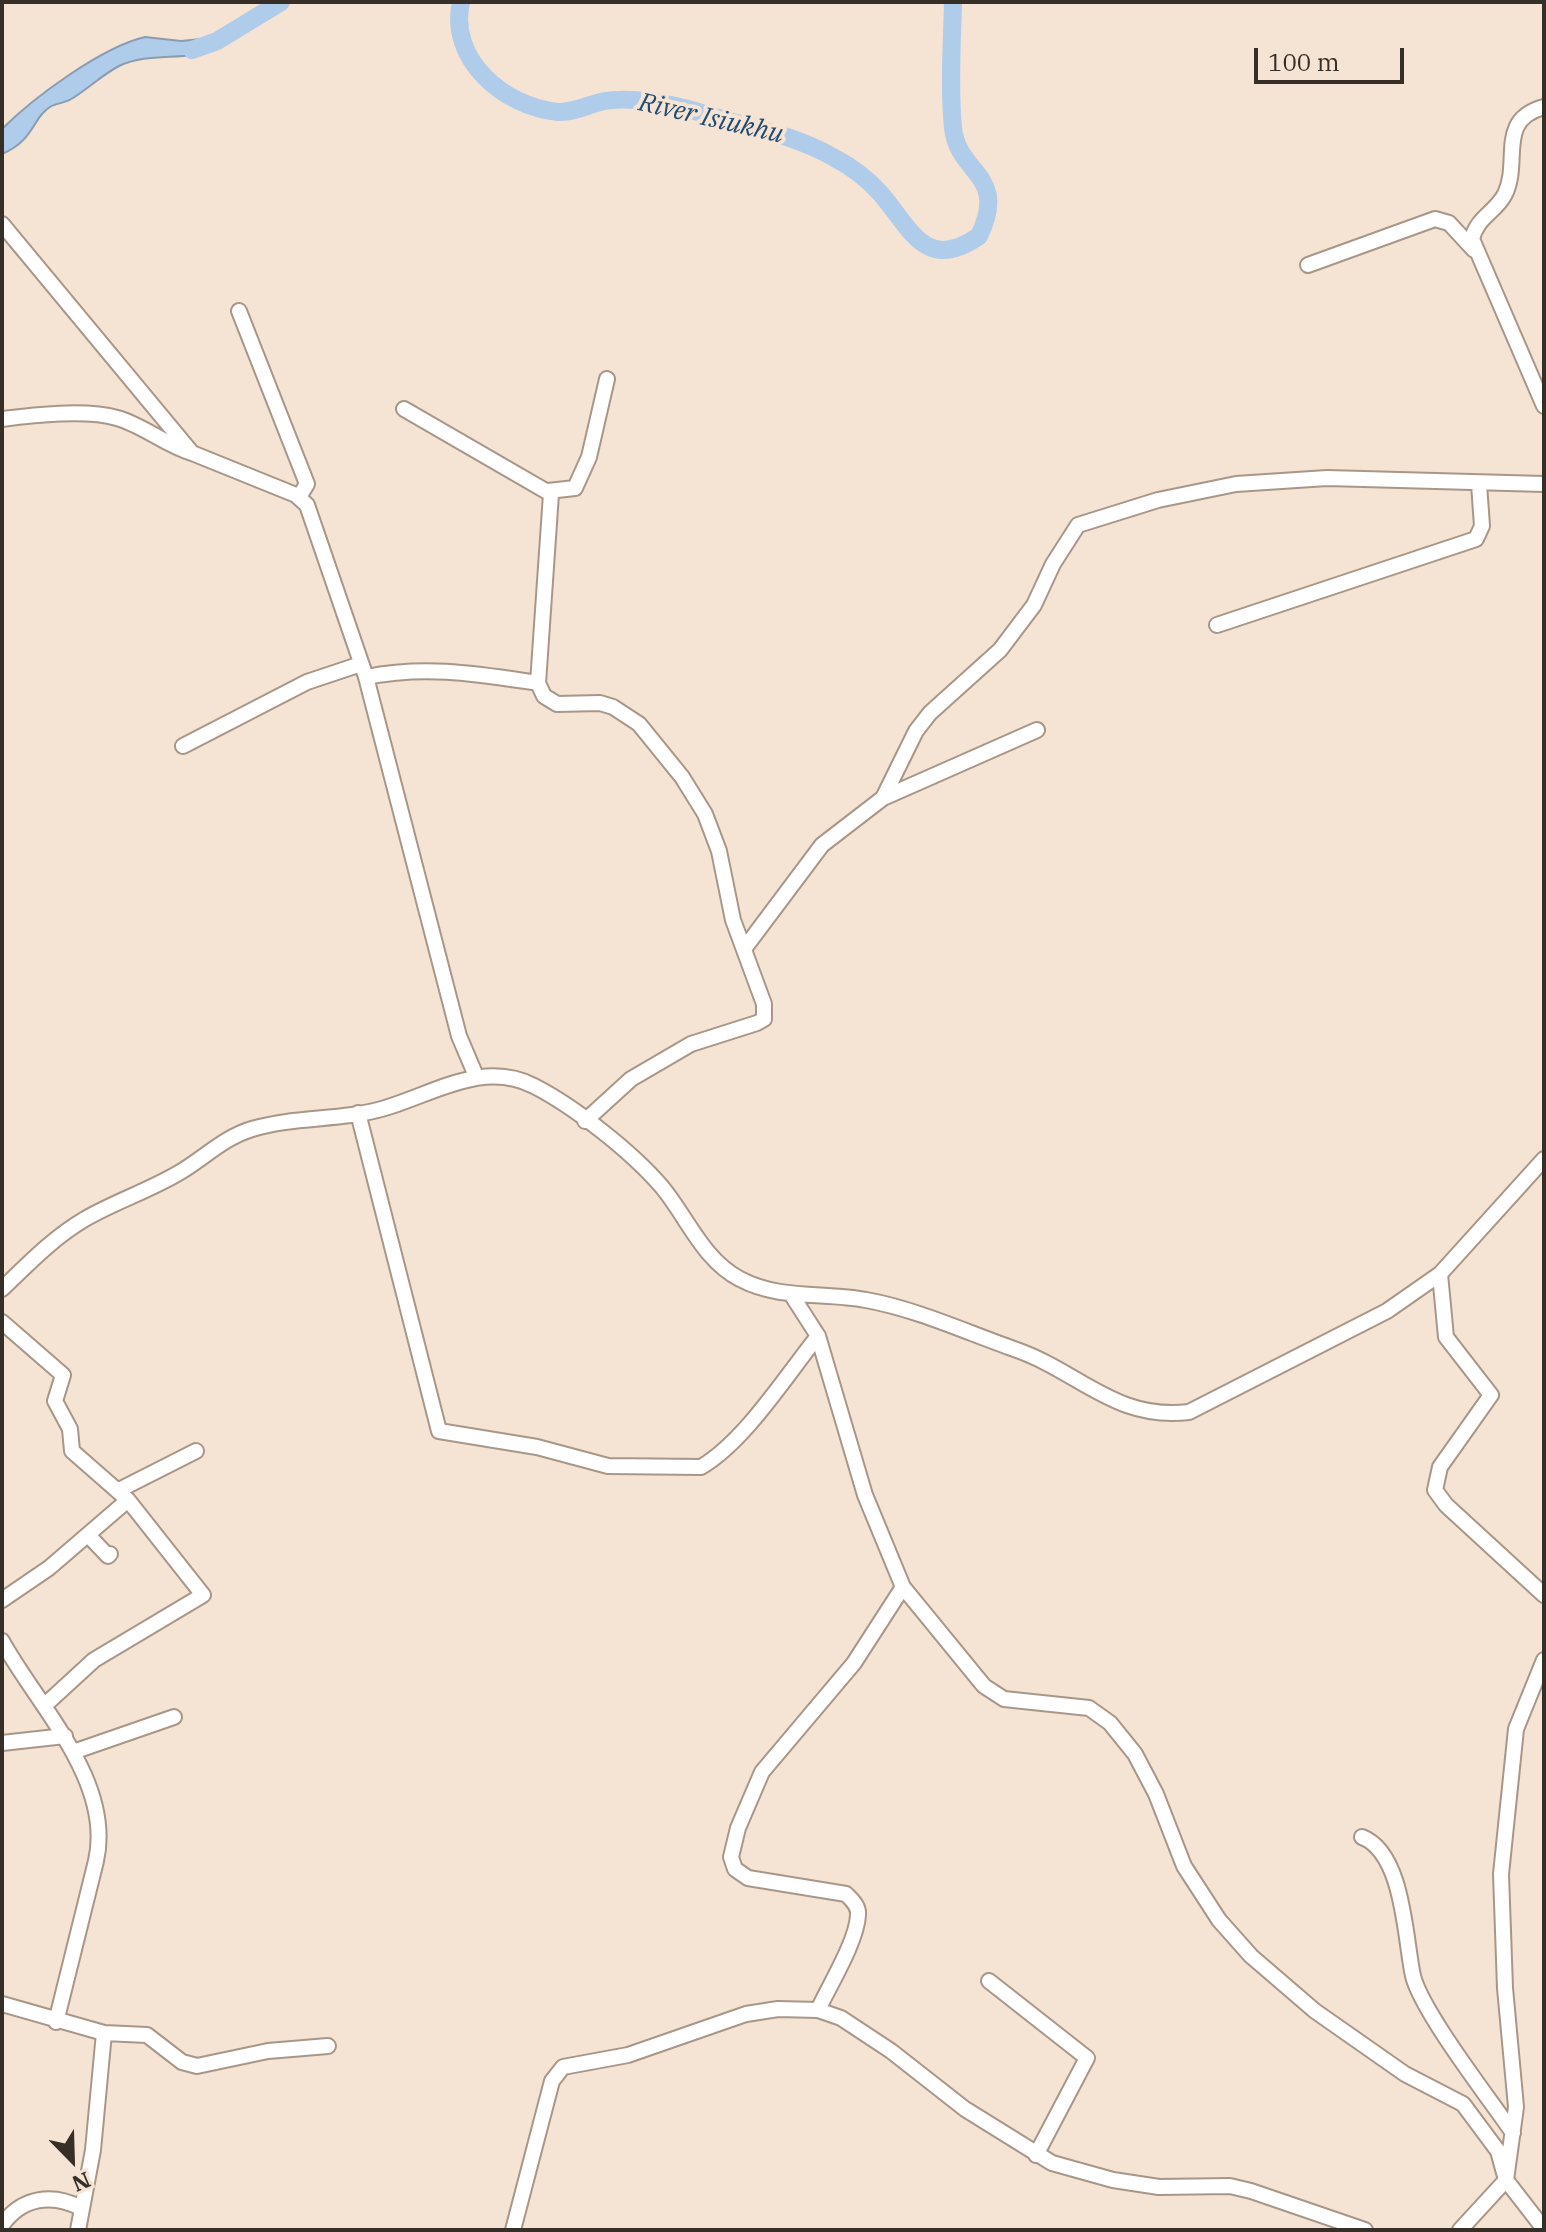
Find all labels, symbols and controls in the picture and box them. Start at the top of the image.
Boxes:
scale bar [1258,32,1408,82]
text: 100 m [1268,46,1340,78]
water label: River Isiukhu [636,87,786,151]
north arrow [32,2120,112,2200]
text: N [68,2166,95,2199]

